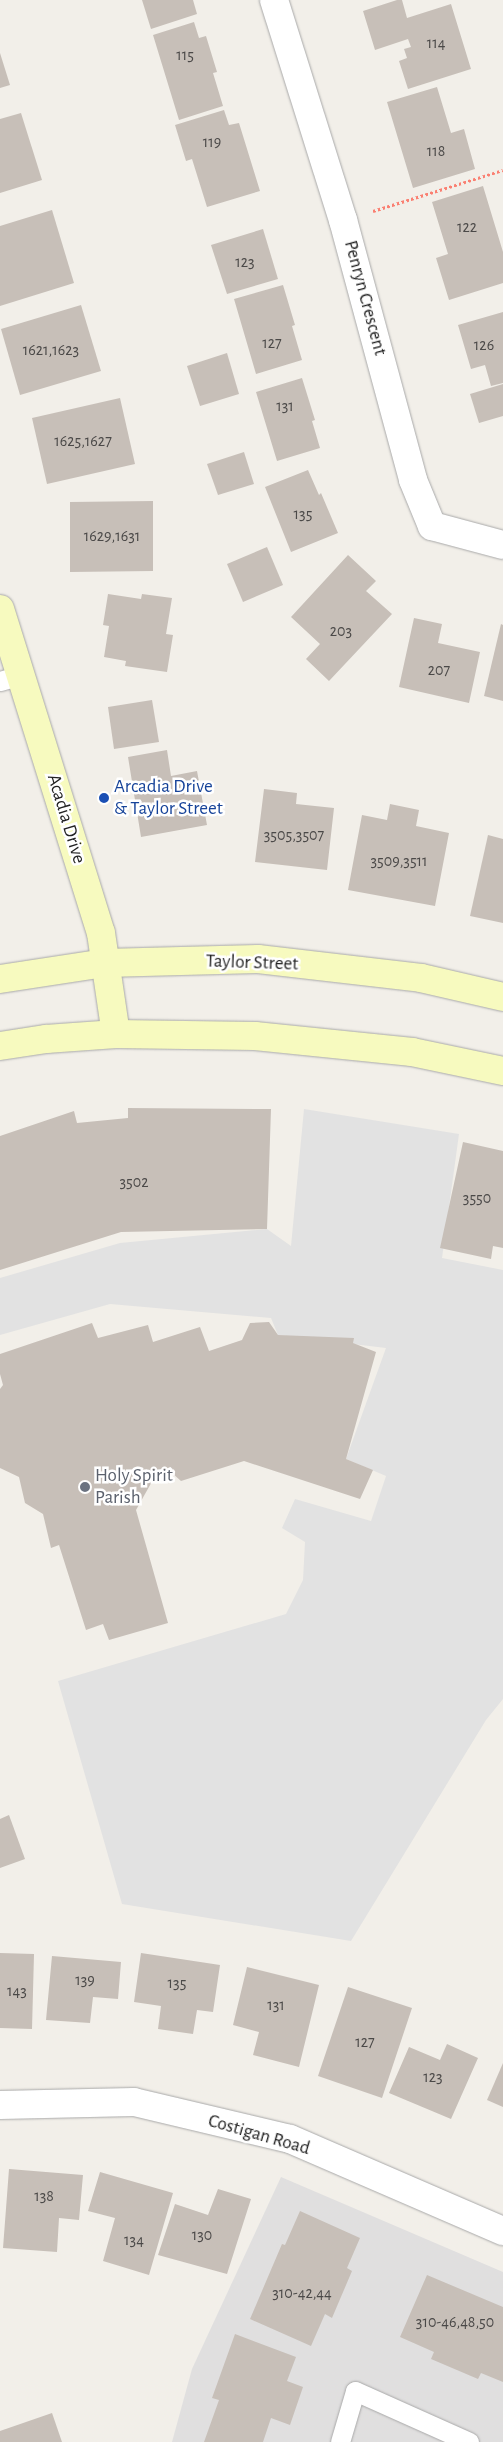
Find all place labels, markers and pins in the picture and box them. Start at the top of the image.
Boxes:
place label: Arcadia Drive & Taylor Street [114,776,223,820]
marker: Arcadia Drive & Taylor Street [98,792,110,804]
place label: Holy Spirit Parish [95,1465,173,1509]
marker: Holy Spirit Parish [79,1481,91,1493]

